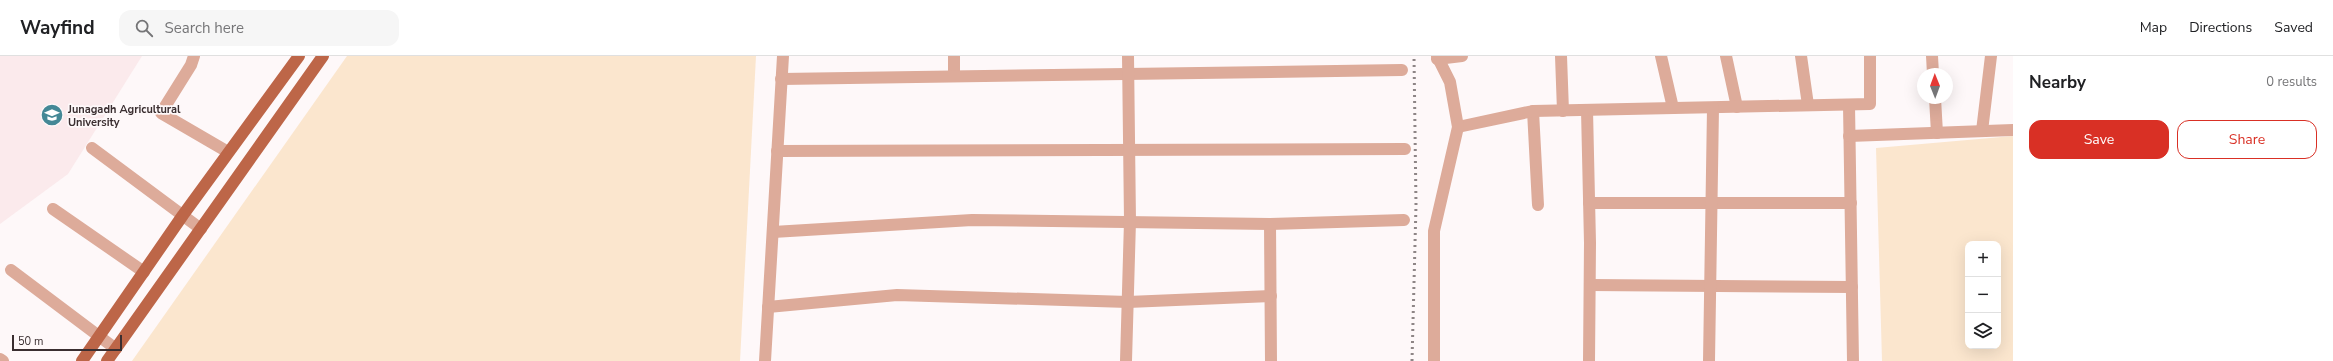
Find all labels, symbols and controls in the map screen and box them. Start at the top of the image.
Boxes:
search box [119,10,399,46]
text: Wayfind [20,15,95,41]
icon: search [133,17,155,39]
text: Search here [165,18,244,38]
text: Map [2140,18,2167,37]
text: Directions [2189,18,2252,37]
text: Saved [2274,18,2313,37]
north arrow [1917,68,1953,104]
text: Nearby [2029,71,2086,94]
text: 0 results [2266,73,2317,91]
school or university icon: Junagadh Agricultural University [39,102,65,128]
place label: Junagadh Agricultural University [67,102,181,130]
button: Save [2029,120,2169,159]
button: Share [2177,120,2317,159]
map controls [1965,241,2001,349]
button: + [1965,241,2001,277]
button: − [1965,277,2001,313]
button: layers [1965,313,2001,349]
scale bar [12,333,122,352]
text: 50 m [18,334,43,349]

